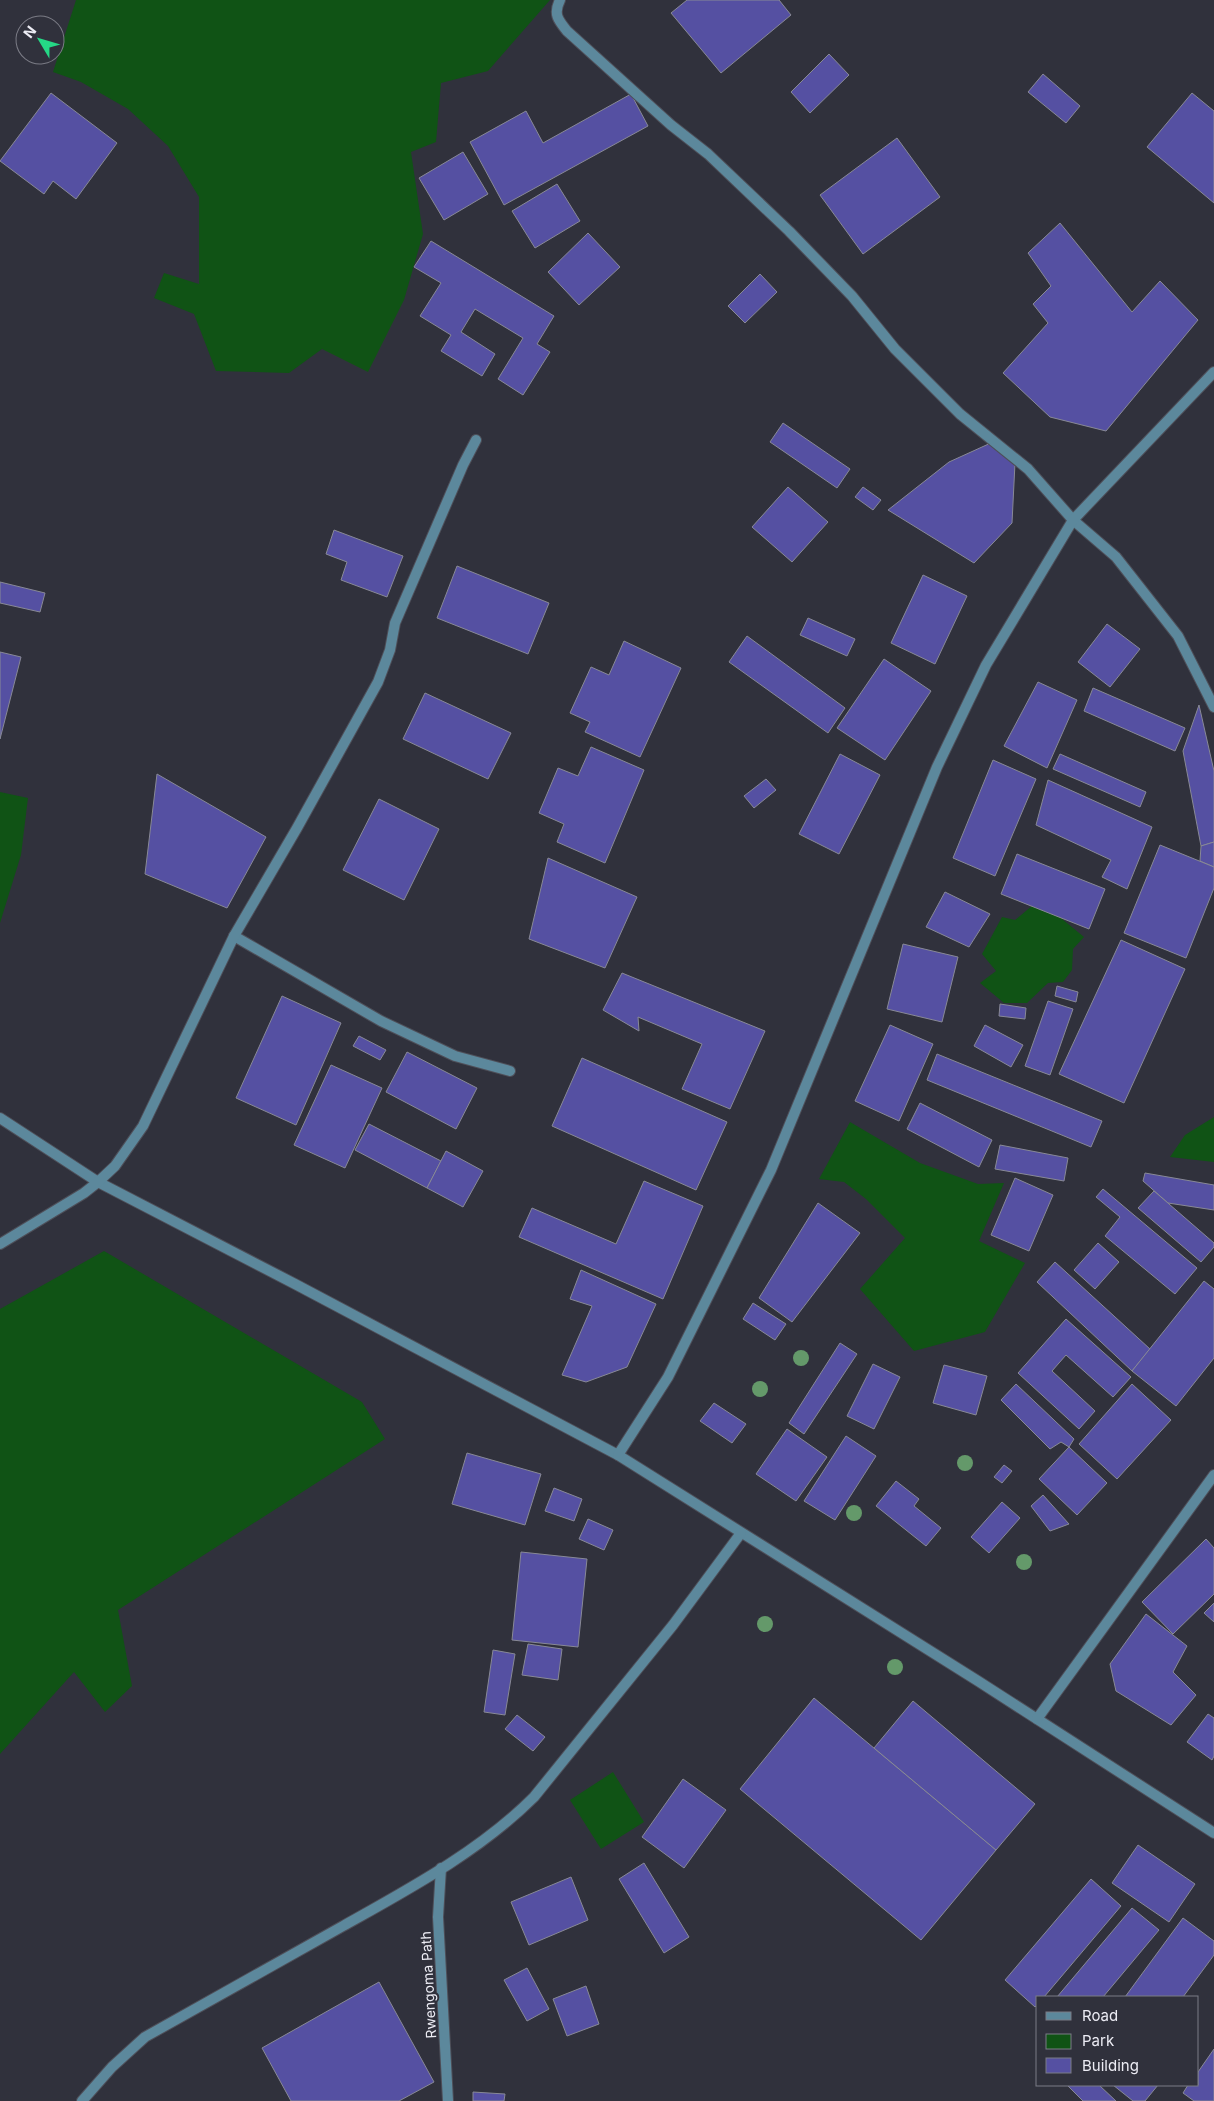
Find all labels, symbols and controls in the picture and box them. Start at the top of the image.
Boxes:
north arrow [15,15,65,65]
text: N [19,22,39,41]
street label: Rwengoma Path [417,1931,439,2039]
legend [1036,1996,1199,2086]
text: Road [1082,2006,1118,2025]
text: Park [1082,2031,1115,2050]
text: Building [1082,2056,1139,2075]

